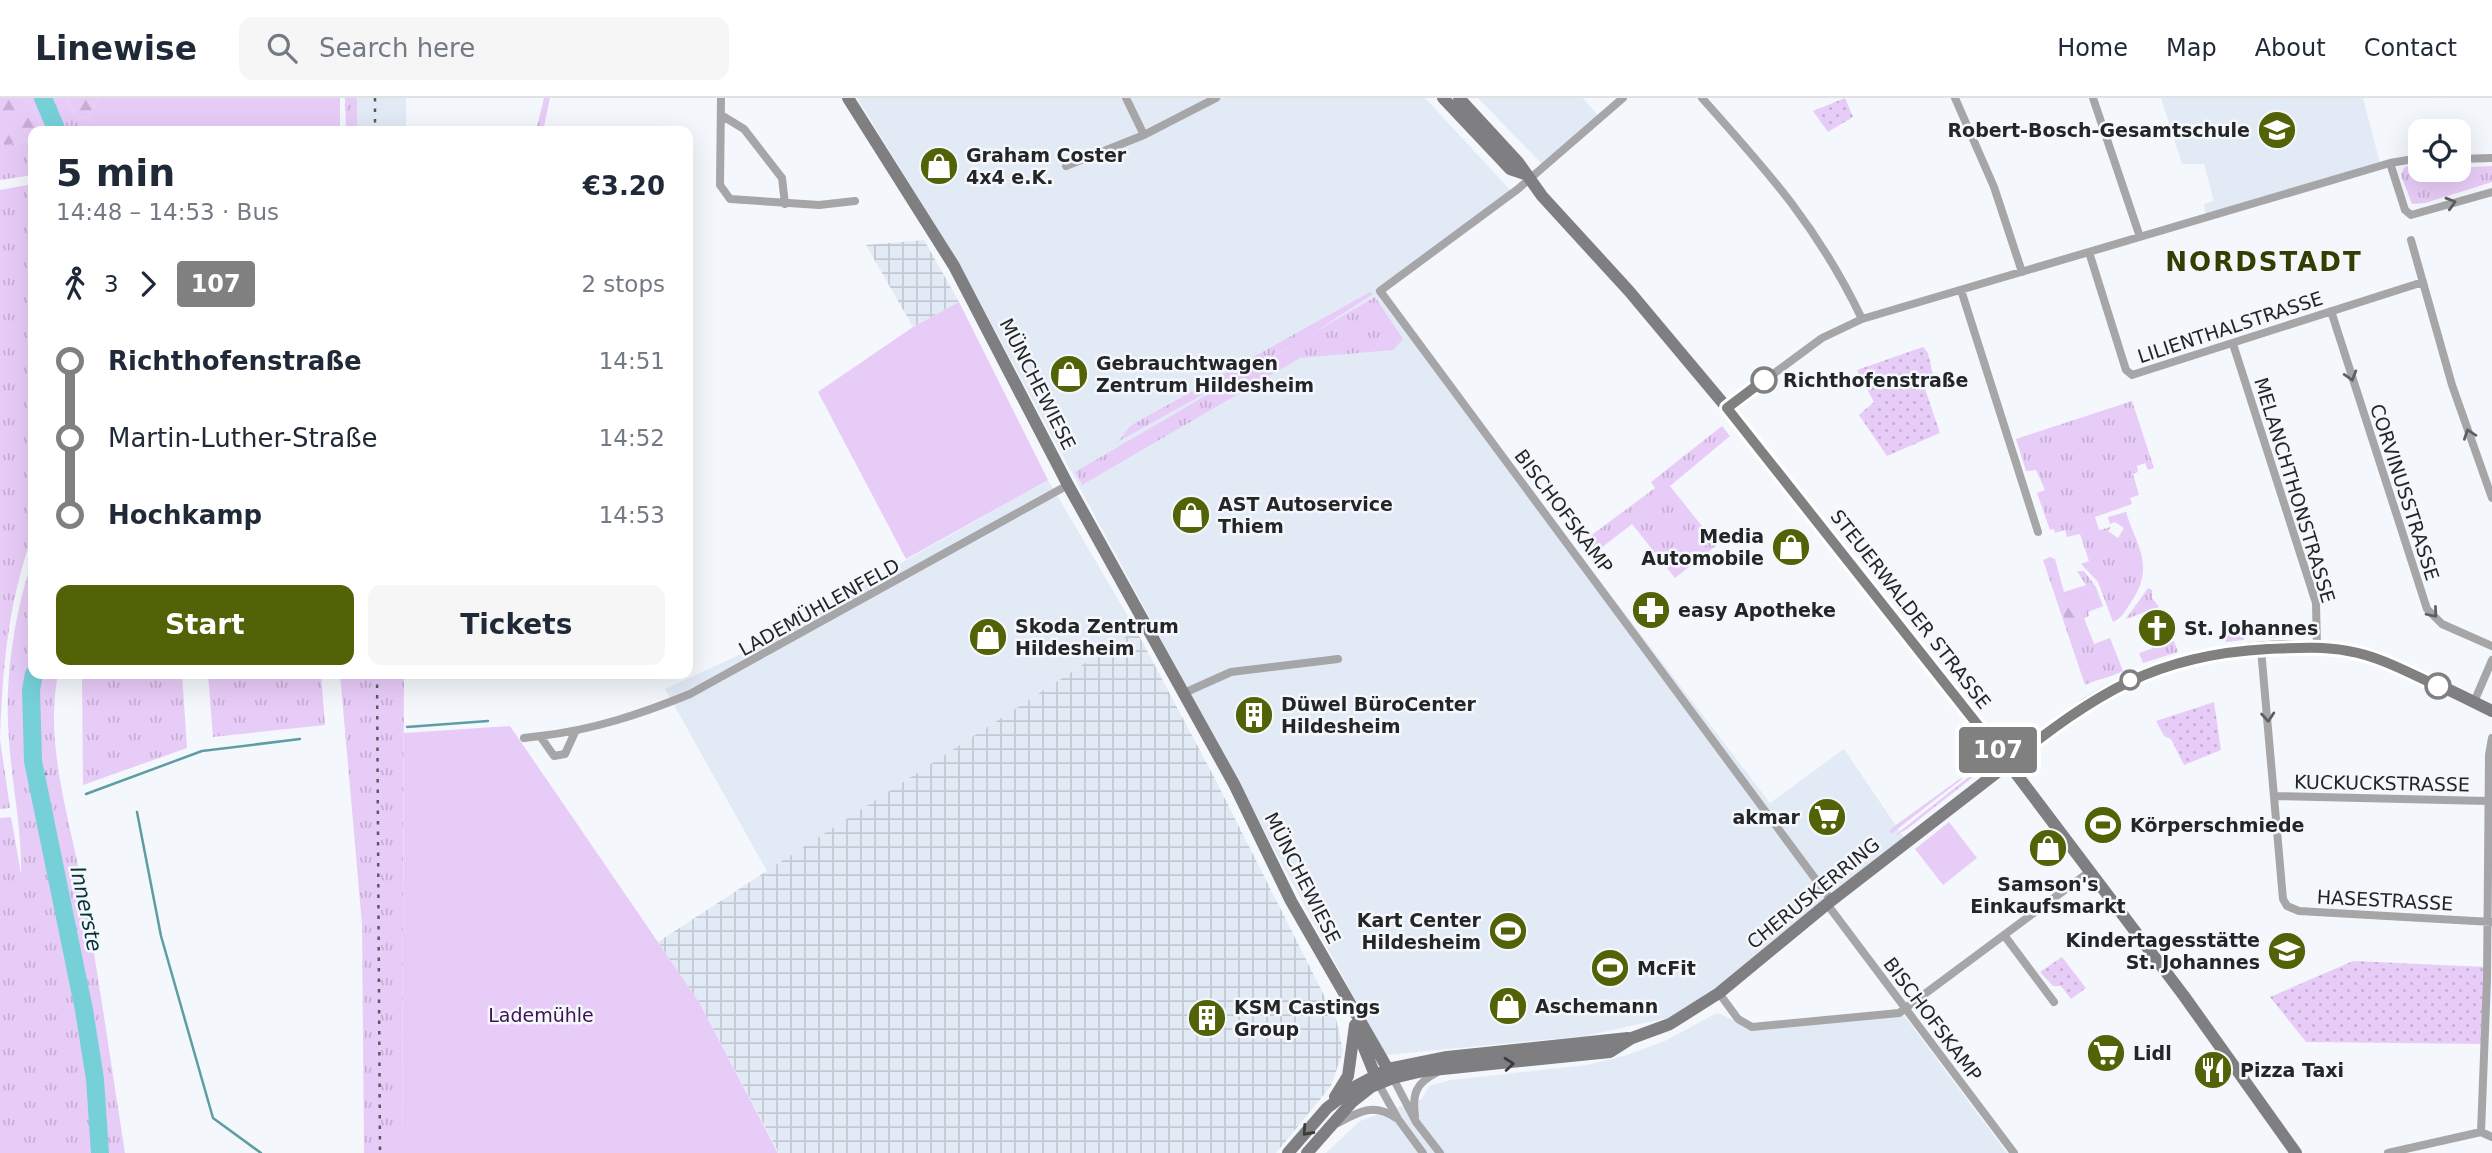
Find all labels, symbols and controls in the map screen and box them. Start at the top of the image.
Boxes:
search box [239,17,729,80]
text: Linewise [35,29,197,68]
icon: search [263,29,301,67]
text: Search here [319,33,475,63]
text: Home [2057,34,2128,62]
text: Map [2166,34,2217,62]
text: About [2255,34,2326,62]
text: Contact [2364,34,2457,62]
school or university icon: Robert-Bosch-Gesamtschule [2256,109,2298,151]
place label: Robert-Bosch-Gesamtschule [1947,119,2250,141]
map controls [2408,119,2471,182]
button: locate [2408,119,2471,182]
place label: Graham Coster 4x4 e.K. [966,144,1127,188]
shop icon: Graham Coster 4x4 e.K. [918,145,960,187]
text: 5 min [56,151,175,195]
text: €3.20 [583,171,665,201]
one-way arrow [2445,197,2457,212]
text: 14:48 – 14:53 · Bus [56,199,279,225]
district label: NORDSTADT [2165,247,2363,277]
icon: walk [56,265,94,303]
icon: forward [129,265,167,303]
text: 107 [191,270,241,298]
text: 3 [104,271,119,297]
text: 2 stops [581,271,665,297]
street label: LILIENTHALSTRASSE [2135,287,2325,367]
street label: MÜNCHEWIESE [995,315,1081,453]
text: Richthofenstraße [108,346,362,376]
text: 14:51 [599,348,665,374]
place label: Gebrauchtwagen Zentrum Hildesheim [1096,352,1314,396]
shop icon: Gebrauchtwagen Zentrum Hildesheim [1048,353,1090,395]
marker: Richthofenstraße [1751,367,1777,393]
place label: Richthofenstraße [1783,369,1968,391]
one-way arrow [2342,370,2357,382]
street label: MELANCHTHONSTRASSE [2250,375,2340,605]
street label: CORVINUSSTRASSE [2366,401,2444,583]
text: Martin-Luther-Straße [108,423,378,453]
text: 14:52 [599,425,665,451]
one-way arrow [2463,428,2477,440]
street label: BISCHOFSKAMP [1510,445,1618,577]
place label: AST Autoservice Thiem [1218,493,1393,537]
shop icon: AST Autoservice Thiem [1170,494,1212,536]
text: Hochkamp [108,500,262,530]
text: 14:53 [599,502,665,528]
street label: STEUERWALDER STRASSE [1826,505,1996,713]
place label: Media Automobile [1641,525,1764,569]
shop icon: Media Automobile [1770,526,1812,568]
street label: LADEMÜHLENFELD [735,554,903,660]
button: Start [56,585,354,665]
button: Tickets [368,585,665,665]
pharmacy icon: easy Apotheke [1630,589,1672,631]
place label: easy Apotheke [1678,599,1836,621]
one-way arrow [2425,605,2437,618]
church icon: St. Johannes [2136,607,2178,649]
place label: Skoda Zentrum Hildesheim [1015,615,1179,659]
shop icon: Skoda Zentrum Hildesheim [967,616,1009,658]
place label: St. Johannes [2184,617,2318,639]
unlabelled marker [2120,670,2140,690]
unlabelled marker [2425,673,2451,699]
place label: Düwel BüroCenter Hildesheim [1281,693,1477,737]
building icon: Düwel BüroCenter Hildesheim [1233,694,1275,736]
one-way arrow [2260,711,2275,723]
line badge: 107 [1958,727,2038,773]
text: 107 [1973,736,2023,764]
street label: KUCKUCKSTRASSE [2294,770,2470,796]
supermarket icon: akmar [1806,796,1848,838]
sports icon: Körperschmiede [2082,804,2124,846]
place label: akmar [1733,806,1801,828]
street label: MÜNCHEWIESE [1260,809,1346,947]
place label: Körperschmiede [2130,814,2304,836]
shop icon: Samson's Einkaufsmarkt [2027,827,2069,869]
street label: CHERUSKERRING [1742,833,1884,953]
water label: Innerste [65,864,107,954]
place label: Samson's Einkaufsmarkt [1970,873,2126,917]
street label: HASESTRASSE [2316,885,2454,915]
place label: Kart Center Hildesheim [1357,909,1482,953]
sports icon: Kart Center Hildesheim [1487,910,1529,952]
place label: Kindertagesstätte St. Johannes [2065,929,2260,973]
school or university icon: Kindertagesstätte St. Johannes [2266,930,2308,972]
sports icon: McFit [1589,947,1631,989]
street label: BISCHOFSKAMP [1879,953,1987,1085]
place label: McFit [1637,957,1696,979]
shop icon: Aschemann [1487,985,1529,1027]
place label: Aschemann [1535,995,1658,1017]
place label: KSM Castings Group [1234,996,1380,1040]
building icon: KSM Castings Group [1186,997,1228,1039]
park label: Lademühle [488,1004,594,1026]
supermarket icon: Lidl [2085,1032,2127,1074]
place label: Lidl [2133,1042,2172,1064]
restaurant icon: Pizza Taxi [2192,1049,2234,1091]
one-way arrow [1503,1056,1515,1071]
place label: Pizza Taxi [2240,1059,2344,1081]
one-way arrow [1303,1122,1316,1135]

